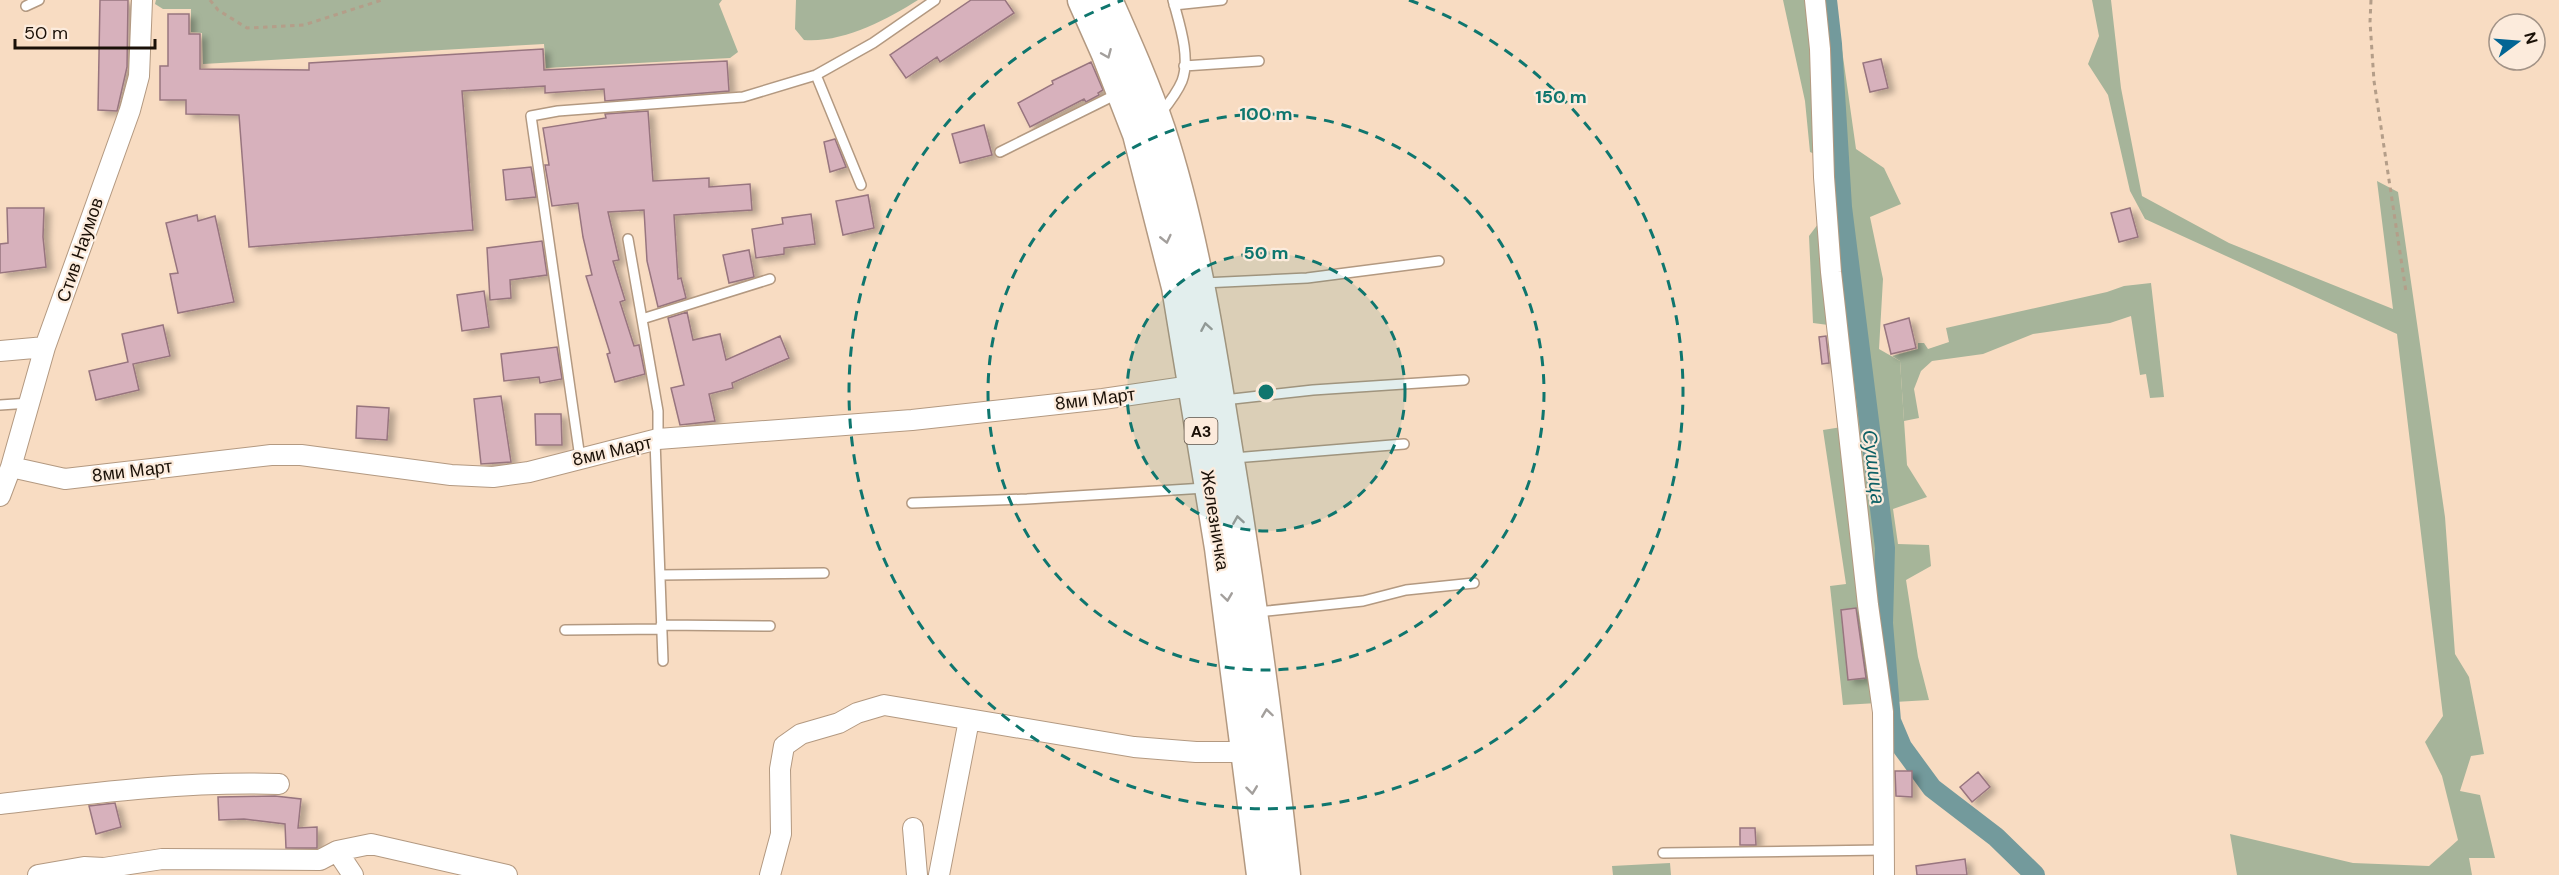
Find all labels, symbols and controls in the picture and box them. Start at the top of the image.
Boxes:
scale bar [15,12,154,50]
north arrow [2487,12,2547,72]
text: 50 m [24,21,68,45]
text: N [2519,29,2543,47]
one-way arrow [1100,47,1112,58]
text: 150 m [1535,85,1587,109]
text: 100 m [1239,102,1293,126]
street label: Стив Наумов [51,194,109,306]
one-way arrow [1158,234,1171,244]
text: 50 m [1243,241,1289,265]
one-way arrow [1200,323,1213,333]
street label: 8ми Март [1053,382,1137,416]
centre of rings [1256,382,1276,402]
road number: A3 [1184,418,1218,444]
water label: Сушица [1857,428,1891,506]
street label: 8ми Март [570,430,654,472]
street label: 8ми Март [90,454,174,488]
street label: Железничка [1195,468,1235,573]
one-way arrow [1232,515,1245,525]
one-way arrow [1220,592,1233,601]
one-way arrow [1261,708,1273,717]
one-way arrow [1245,785,1258,795]

